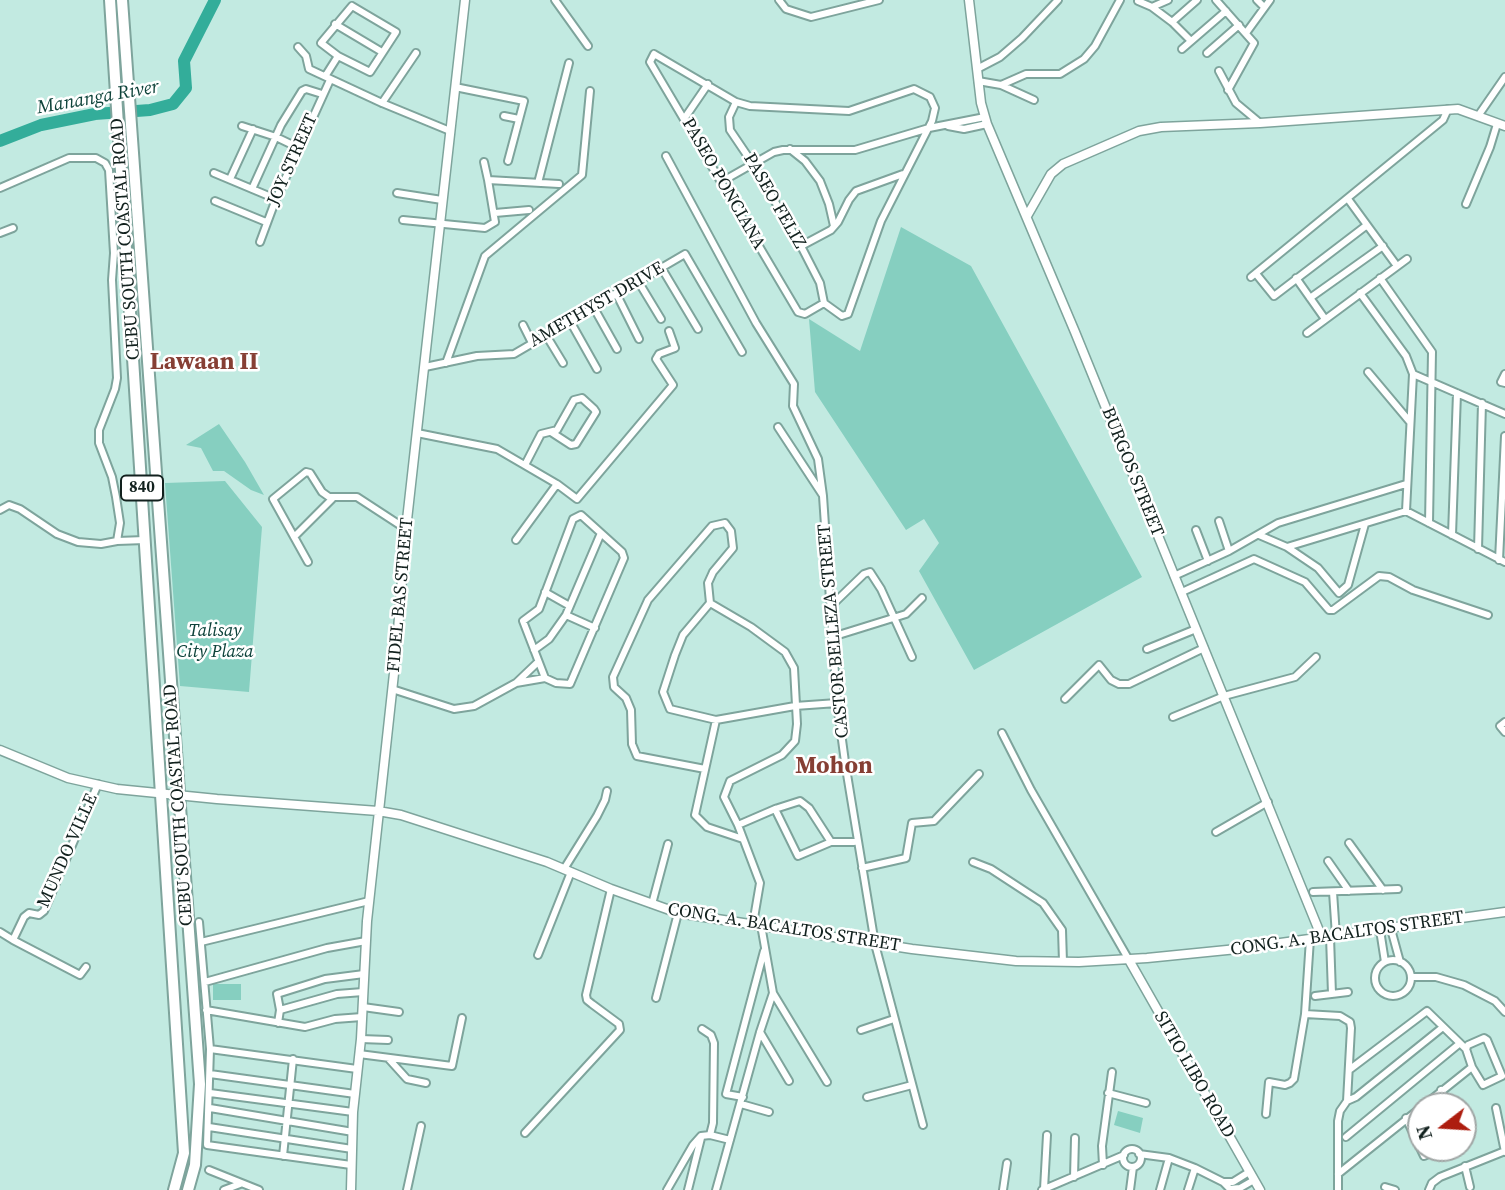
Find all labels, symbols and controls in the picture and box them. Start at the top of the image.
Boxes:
water label: Mananga River [35,76,161,120]
street label: JOY STREET [263,111,323,209]
street label: PASEO PONCIANA [677,114,769,254]
street label: CEBU SOUTH COASTAL ROAD [107,117,145,361]
street label: PASEO FELIZ [738,150,810,252]
street label: AMETHYST DRIVE [526,258,668,352]
district label: Lawaan II [150,349,258,377]
street label: BURGOS STREET [1096,404,1168,540]
road number: 840 [121,475,163,500]
street label: FIDEL BAS STREET [383,517,419,673]
street label: CASTOR BELLEZA STREET [814,523,854,739]
park label: Talisay City Plaza [176,620,254,662]
street label: CEBU SOUTH COASTAL ROAD [160,683,198,927]
district label: Mohon [795,753,873,781]
street label: MUNDO VILLE [33,791,103,911]
street label: CONG. A. BACALTOS STREET [666,899,902,957]
street label: CONG. A. BACALTOS STREET [1229,907,1465,961]
street label: SITIO LIBO ROAD [1149,1008,1239,1142]
north arrow [1407,1092,1477,1162]
text: N [1409,1122,1438,1143]

